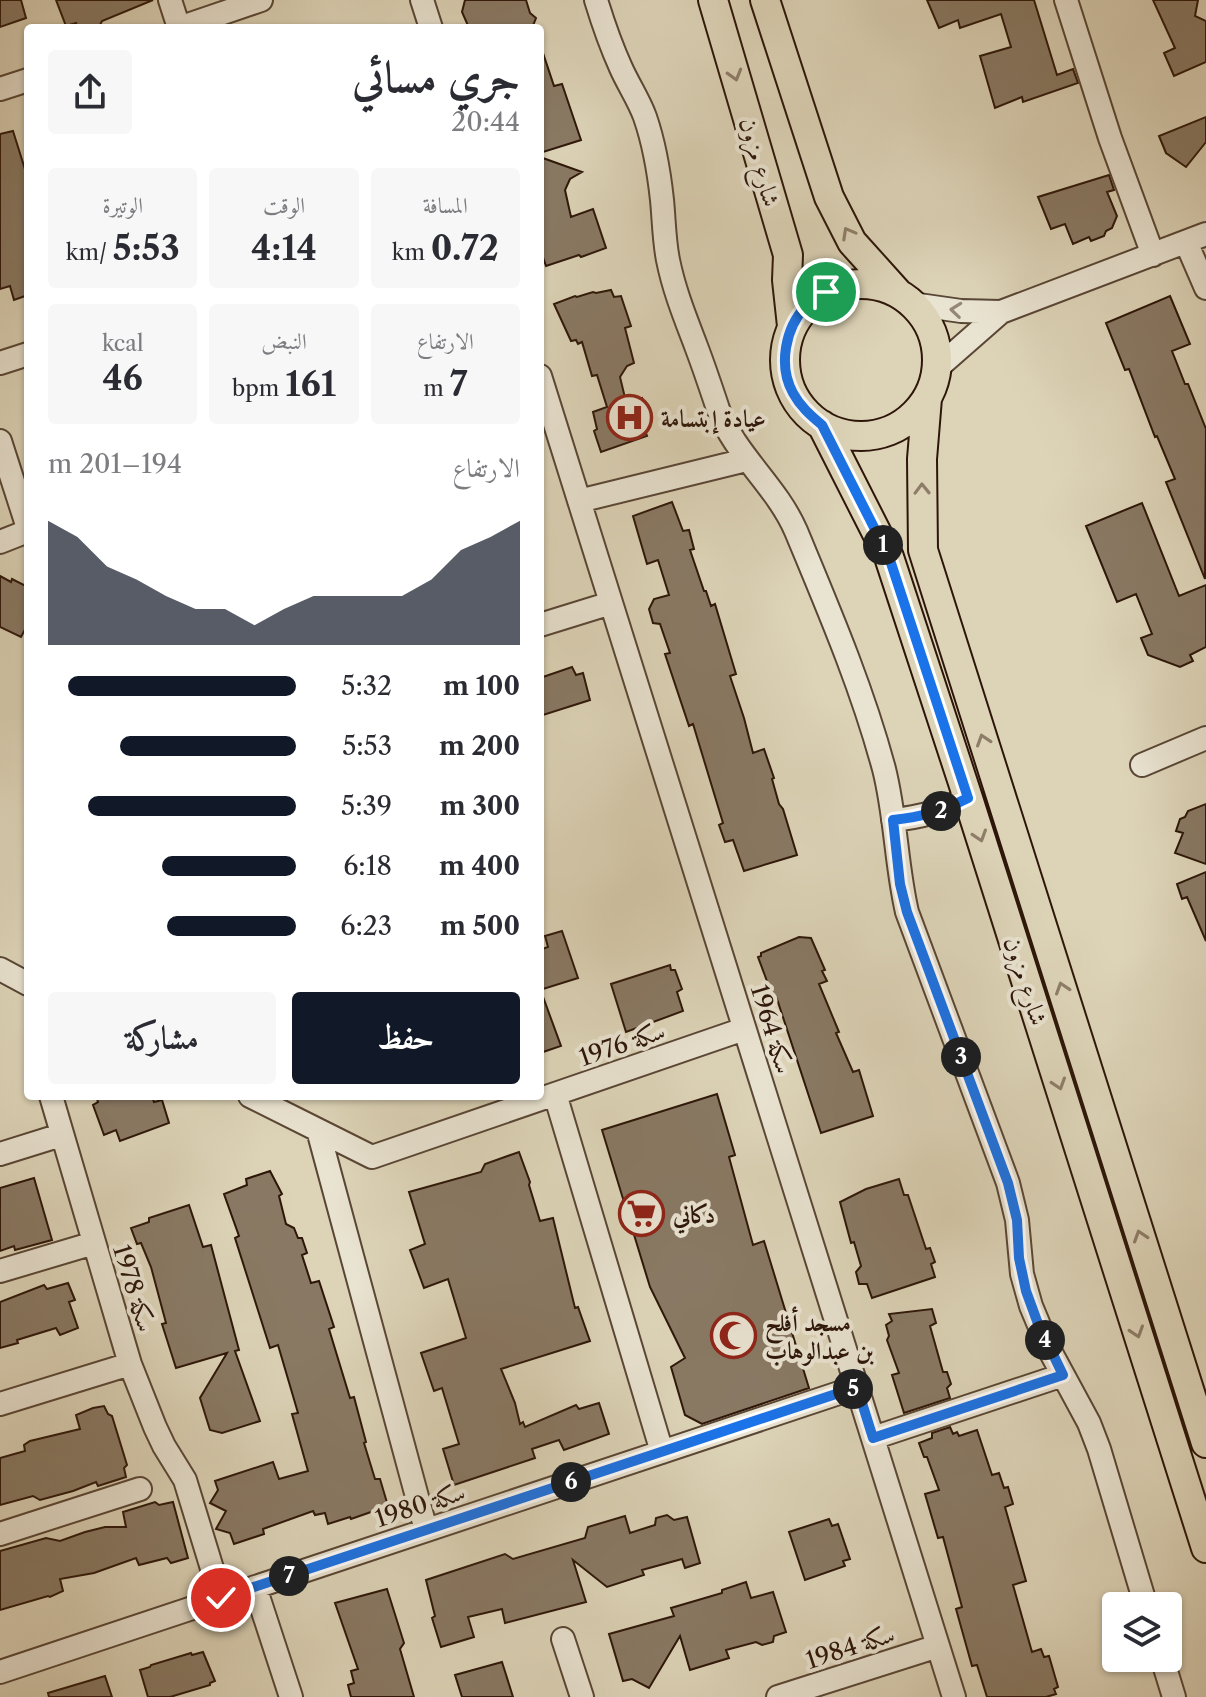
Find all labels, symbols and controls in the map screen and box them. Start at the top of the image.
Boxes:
text: جري مسائي [352,49,520,103]
button: share [48,50,132,134]
one-way arrow [726,67,742,81]
text: 20:44 [451,106,520,138]
street label: شارع مزون [728,114,786,211]
text: الوتيرة [102,192,143,219]
text: الوقت [263,192,305,219]
text: المسافة [423,192,468,219]
text: 5:53 [113,227,180,269]
text: 4:14 [251,227,317,269]
text: 0.72 [431,227,499,269]
one-way arrow [842,227,858,242]
text: /km [66,239,113,266]
text: km [392,239,431,266]
pin [792,258,860,326]
icon: arrive [804,270,848,314]
one-way arrow [950,301,963,318]
text: النبض [261,328,307,355]
text: الارتفاع [417,328,474,355]
text: kcal [102,330,143,357]
text: 46 [102,357,143,399]
text: 161 [285,363,336,405]
text: 7 [450,363,467,405]
text: bpm [232,375,285,402]
text: m [423,375,450,402]
hospital icon: عيادة إبتسامة [606,394,654,442]
place label: عيادة إبتسامة [661,404,766,435]
text: 194–201 m [48,448,182,480]
text: الارتفاع [453,452,520,484]
one-way arrow [913,482,931,495]
pin: 1 [863,525,903,565]
text: 1 [878,531,888,558]
text: 5:32 [341,670,392,702]
text: 100 m [443,670,520,702]
text: 5:53 [342,730,392,762]
text: 200 m [439,730,520,762]
one-way arrow [977,733,993,747]
text: 5:39 [341,790,392,822]
text: 300 m [440,790,520,822]
pin: 2 [921,791,961,831]
text: 2 [935,797,948,824]
one-way arrow [971,829,987,842]
text: 6:18 [343,850,392,882]
text: 400 m [439,850,520,882]
text: 6:23 [340,910,392,942]
text: 500 m [440,910,520,942]
street label: شارع مزون [992,933,1054,1031]
street label: سكة 1964 [745,981,799,1077]
one-way arrow [1055,981,1071,995]
button: مشاركة [48,992,276,1084]
button: حفظ [292,992,520,1084]
street label: سكة 1976 [575,1016,669,1072]
pin: 3 [941,1037,981,1077]
text: 3 [955,1043,967,1070]
one-way arrow [1050,1077,1066,1090]
supermarket icon: دكاني [618,1190,666,1238]
place label: دكاني [672,1200,715,1234]
one-way arrow [1134,1229,1150,1243]
street label: سكة 1978 [107,1241,161,1335]
place label: مسجد أفلح بن عبدالوهاب [765,1306,874,1366]
mosque icon: مسجد أفلح بن عبدالوهاب [710,1312,758,1360]
pin: 4 [1025,1320,1065,1360]
one-way arrow [1128,1324,1144,1338]
text: 4 [1038,1326,1052,1353]
pin: 5 [833,1369,873,1409]
text: 5 [847,1375,859,1402]
pin: 6 [551,1462,591,1502]
text: 6 [564,1468,578,1495]
street label: سكة 1980 [371,1477,469,1533]
pin: 7 [269,1556,309,1596]
text: 7 [283,1562,295,1589]
pin [187,1564,255,1632]
icon: check [199,1576,243,1620]
map controls [1102,1592,1182,1672]
button: layers [1102,1592,1182,1672]
street label: سكة 1984 [802,1619,898,1675]

